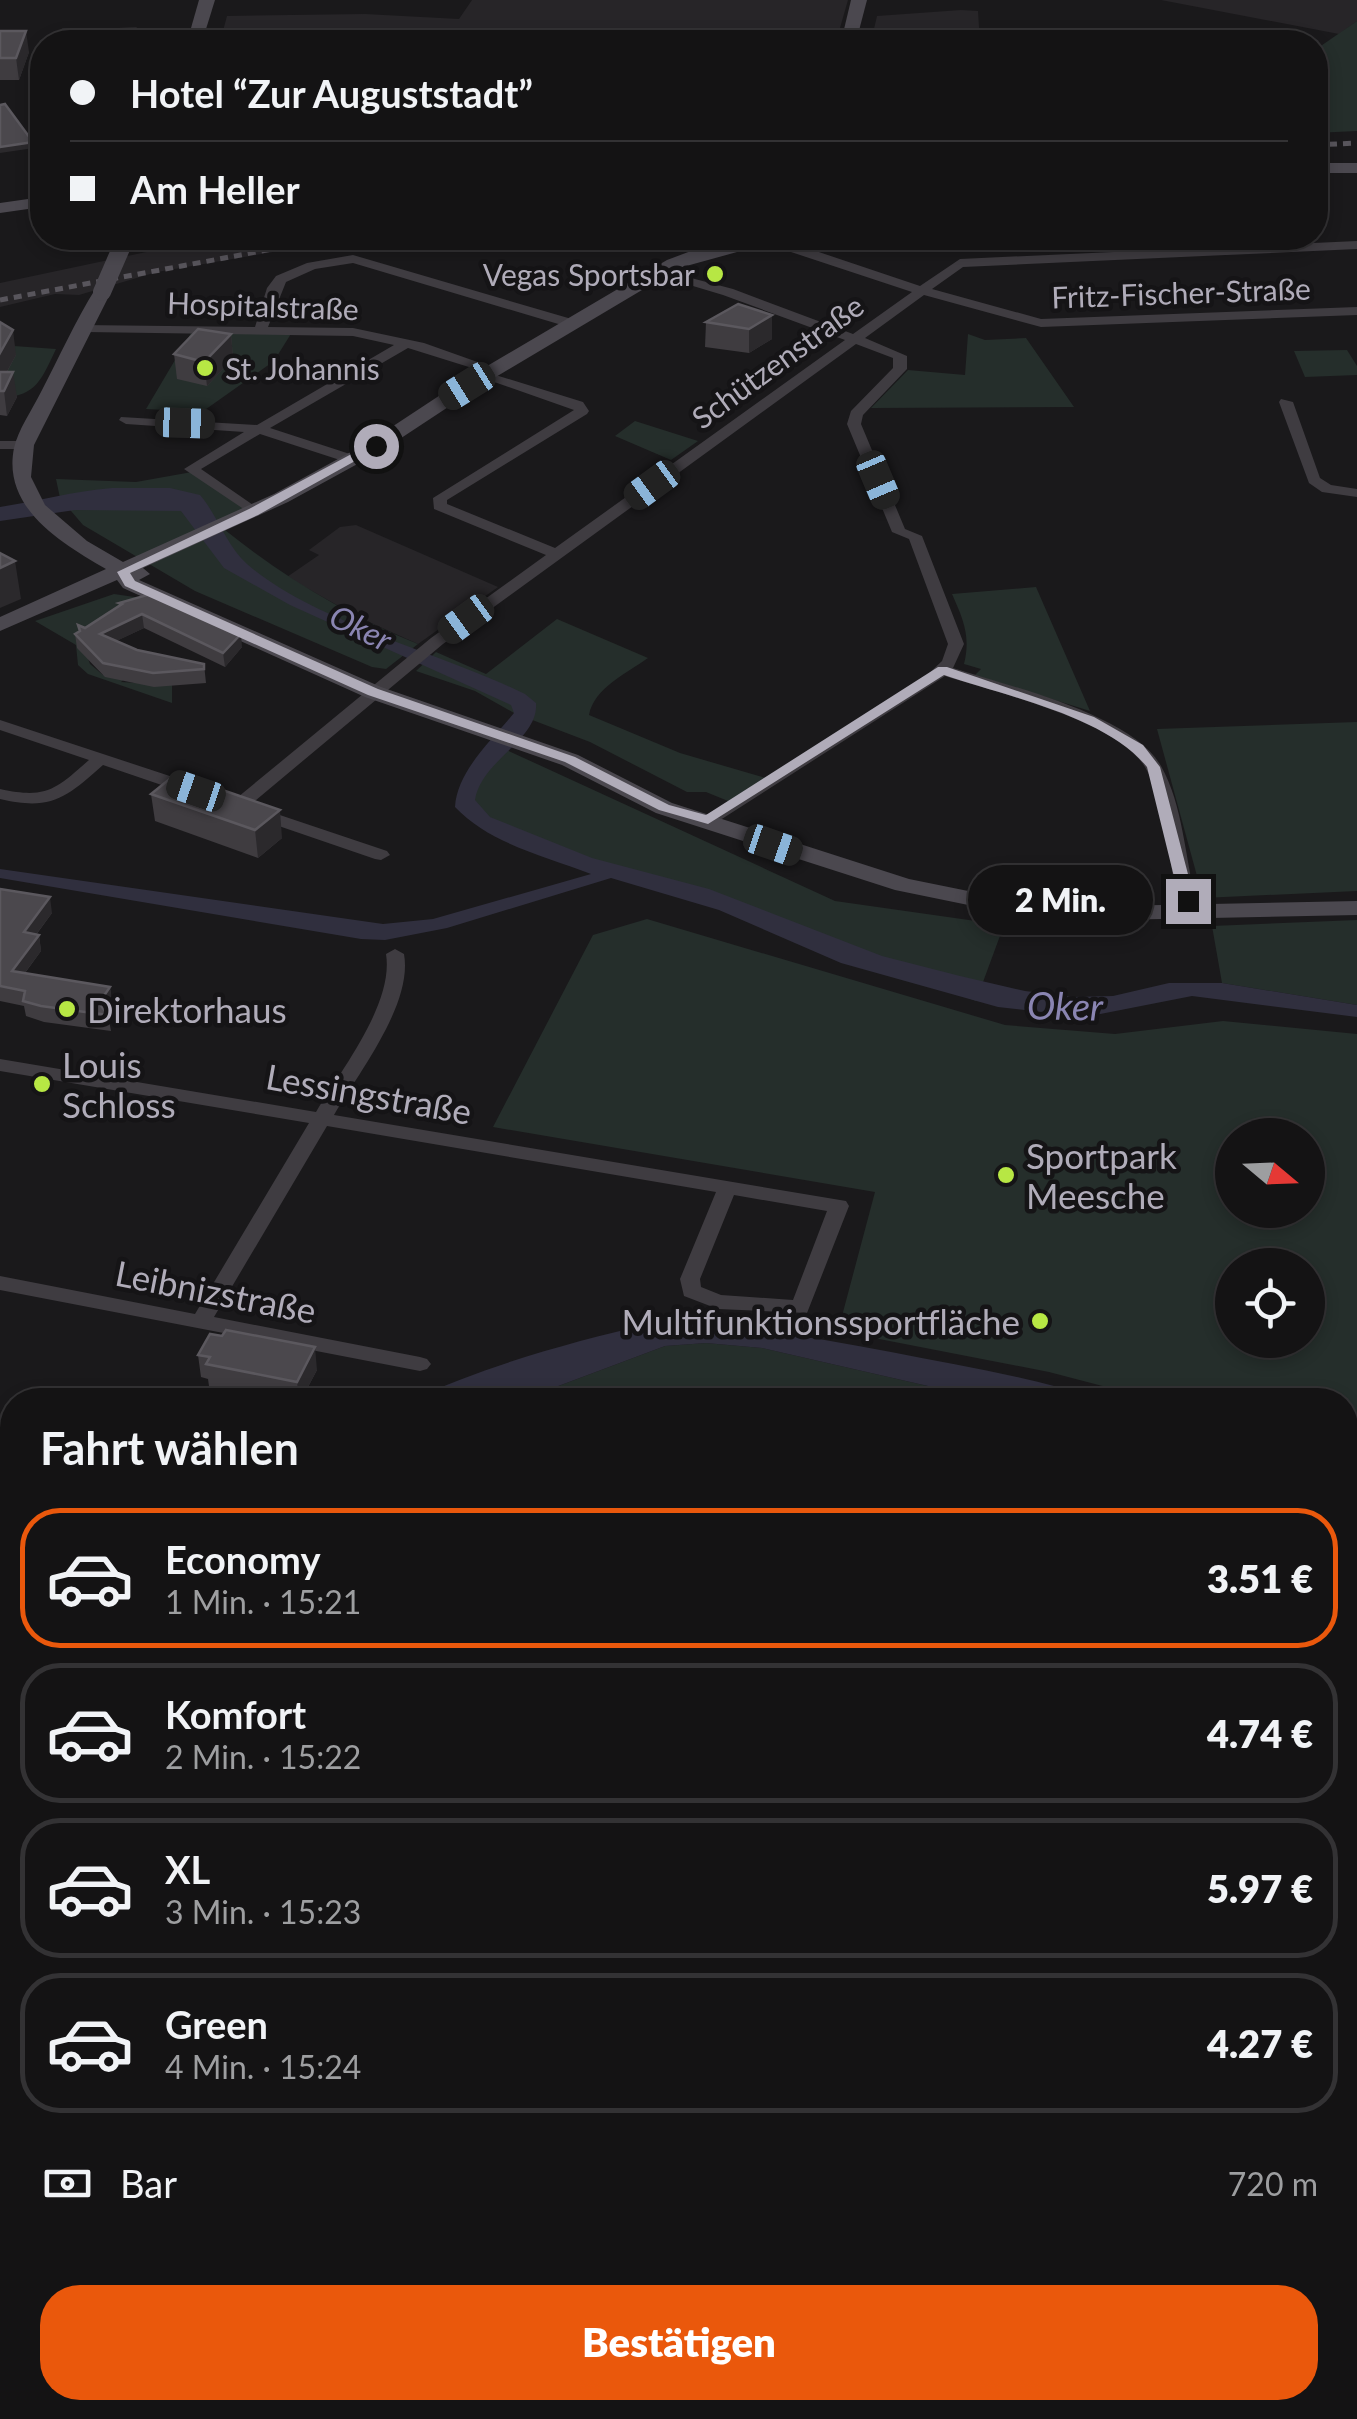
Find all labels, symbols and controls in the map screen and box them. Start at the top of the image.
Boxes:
text: Hotel “Zur Auguststadt” [130,70,533,116]
text: Am Heller [130,166,300,212]
place label: Vegas Sportsbar [483,256,695,292]
marker: Vegas Sportsbar [704,263,726,285]
street label: Fritz-Fischer-Straße [1051,269,1311,315]
street label: Hospitalstraße [167,284,359,326]
street label: Schützenstraße [684,287,870,435]
place label: St. Johannis [225,350,380,386]
marker: St. Johannis [194,357,216,379]
car [434,357,500,415]
car [154,407,216,439]
route start [354,424,399,469]
car [852,447,904,513]
car [619,455,685,515]
car [433,589,499,649]
water label: Oker [324,595,399,659]
car [163,767,229,815]
car [740,821,806,869]
callout: 2 Min. [968,866,1153,936]
route end [1166,879,1211,924]
text: 2 Min. [1015,880,1106,919]
water label: Oker [1027,981,1104,1029]
place label: Direktorhaus [87,988,287,1030]
marker: Direktorhaus [56,998,78,1020]
place label: Louis Schloss [62,1043,176,1125]
street label: Lessingstraße [263,1054,475,1132]
marker: Louis Schloss [31,1073,53,1095]
north arrow [1215,1118,1325,1228]
map controls [1215,1118,1325,1358]
place label: Sportpark Meesche [1026,1134,1177,1216]
marker: Sportpark Meesche [995,1164,1017,1186]
button: locate [1215,1248,1325,1358]
street label: Leibnizstraße [112,1251,320,1331]
place label: Multifunktionssportfläche [622,1300,1020,1342]
marker: Multifunktionssportfläche [1029,1310,1051,1332]
text: Fahrt wählen [40,1421,299,1475]
icon: car [45,1533,135,1623]
text: Economy [165,1536,320,1582]
text: 3.51 € [1207,1555,1313,1601]
text: 1 Min. · 15:21 [165,1582,361,1621]
icon: car [45,1688,135,1778]
text: Komfort [165,1691,306,1737]
text: 4.74 € [1207,1710,1313,1756]
text: 2 Min. · 15:22 [165,1737,361,1776]
icon: car [45,1843,135,1933]
text: XL [165,1846,210,1892]
text: 5.97 € [1207,1865,1313,1911]
text: 3 Min. · 15:23 [165,1892,361,1931]
icon: car [45,1998,135,2088]
text: Green [165,2001,268,2047]
text: 4.27 € [1207,2020,1313,2066]
text: 4 Min. · 15:24 [165,2047,361,2086]
icon: cash [40,2156,95,2211]
text: Bar [120,2160,177,2206]
text: 720 m [1228,2164,1318,2203]
button: Bestätigen [40,2285,1318,2400]

